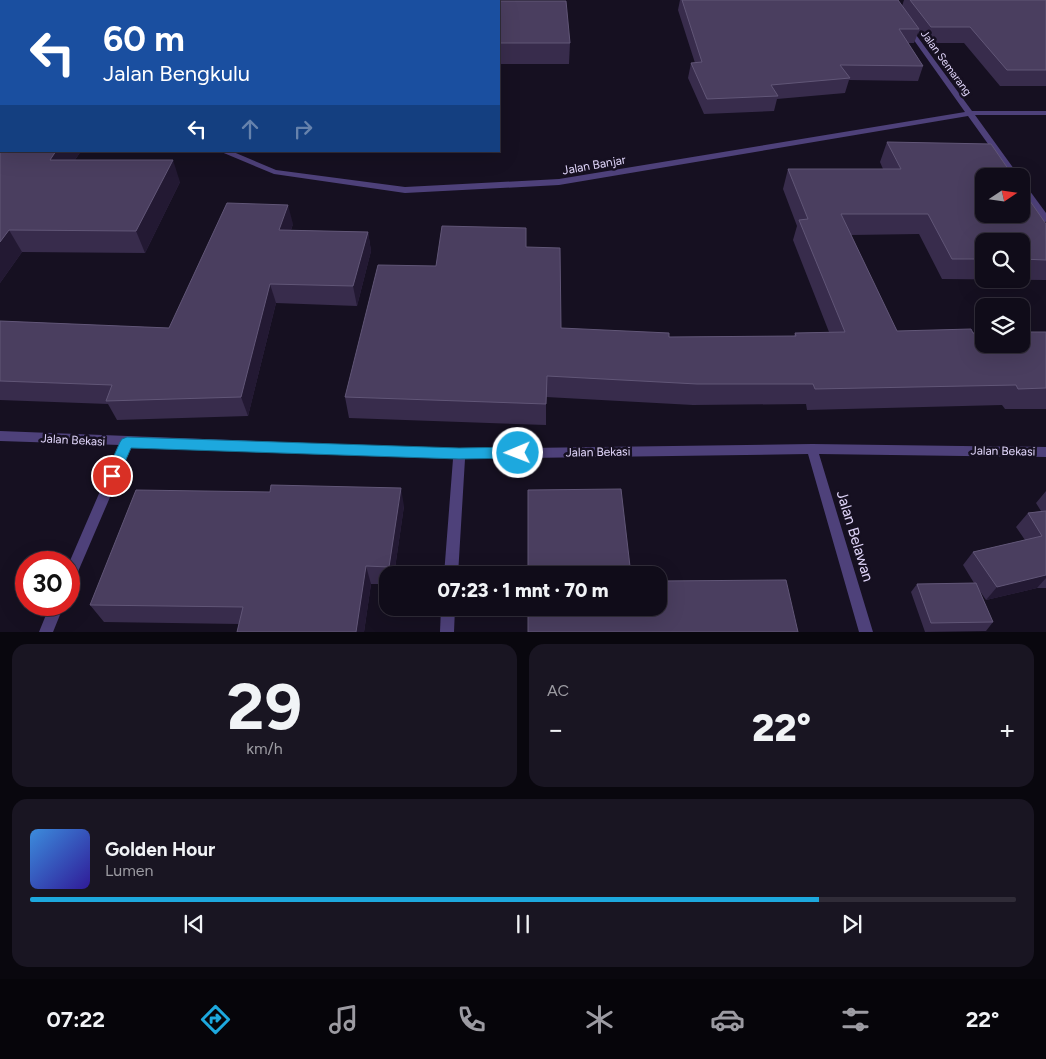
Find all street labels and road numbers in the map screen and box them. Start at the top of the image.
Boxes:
street label: Jalan Semarang [918,28,974,98]
street label: Jalan Banjar [561,153,627,177]
street label: Jalan Bekasi [40,431,106,449]
street label: Jalan Bekasi [970,443,1036,459]
street label: Jalan Bekasi [565,444,631,460]
street label: Jalan Belawan [833,488,877,584]

